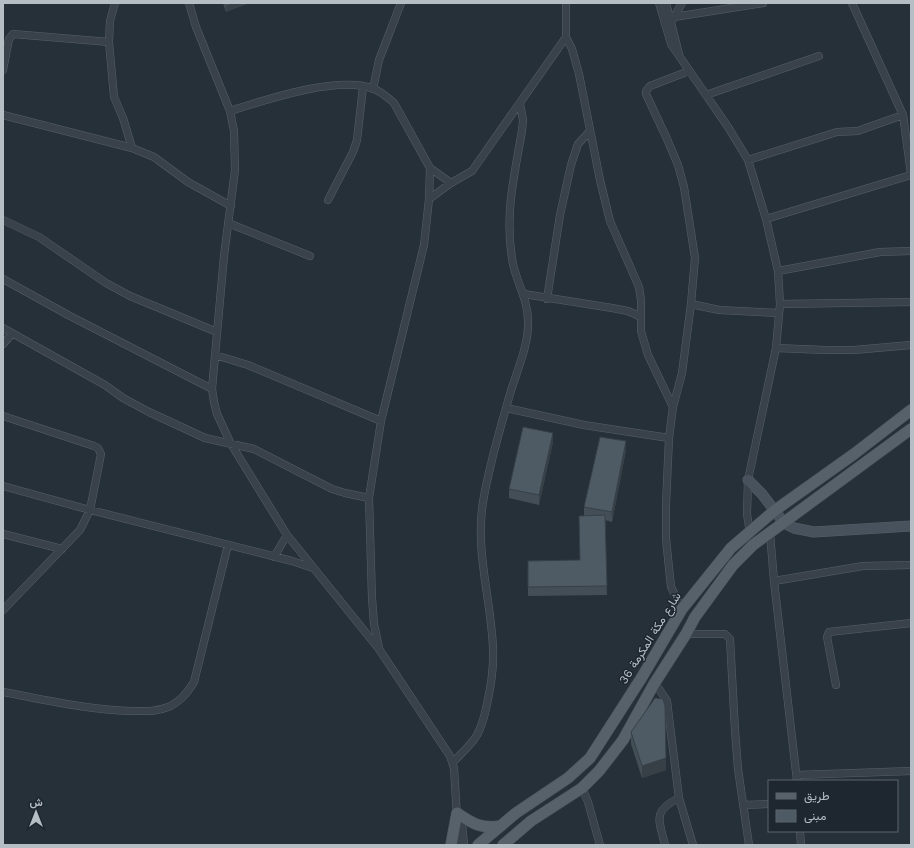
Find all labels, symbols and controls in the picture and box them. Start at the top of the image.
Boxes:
street label: شارع مكة المكرمة 36 [616,590,685,687]
legend [768,780,898,832]
text: طريق [804,789,830,804]
north arrow [16,792,56,832]
text: ش [29,796,43,809]
text: مبنى [804,809,826,824]

